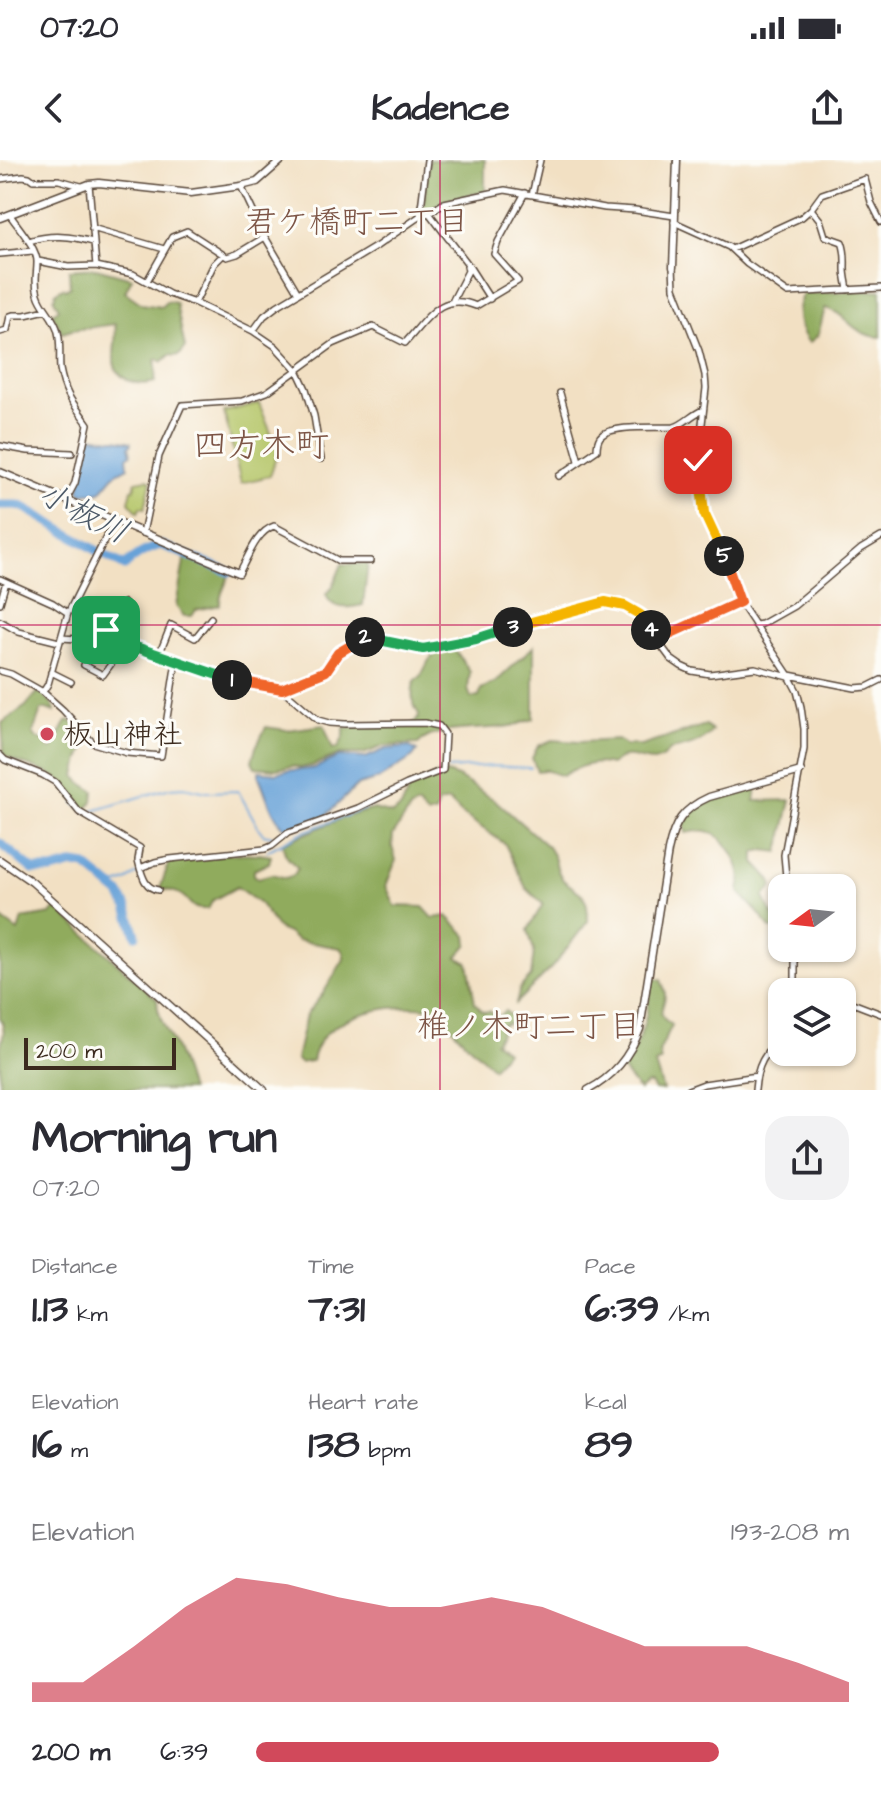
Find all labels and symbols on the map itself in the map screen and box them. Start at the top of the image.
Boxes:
district label: 君ケ橋町二丁目 [245,200,469,245]
district label: 四方木町 [193,422,329,470]
pin [664,426,732,494]
water label: 小板川 [30,471,136,555]
pin: 5 [704,536,744,576]
pin [72,596,140,664]
pin: 3 [493,607,533,647]
pin: 4 [631,610,671,650]
pin: 2 [345,617,385,657]
pin: 1 [212,660,252,700]
place label: 板山神社 [63,714,183,756]
marker: 板山神社 [38,725,56,743]
north arrow [768,874,856,962]
district label: 椎ノ木町二丁目 [417,1004,641,1049]
scale bar [24,1034,176,1070]

